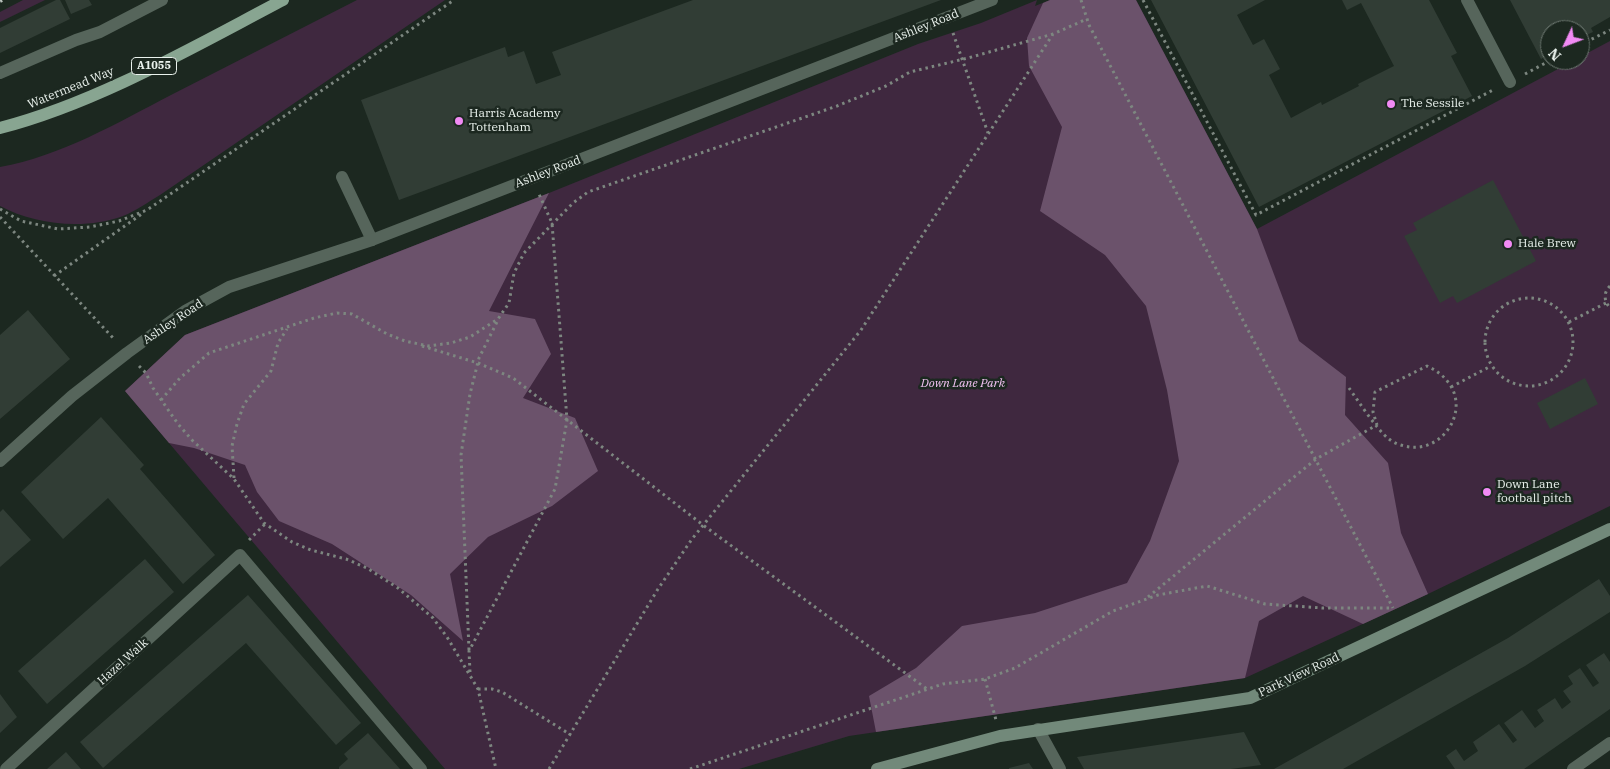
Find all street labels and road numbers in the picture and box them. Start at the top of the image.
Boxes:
street label: Ashley Road [891,6,961,46]
road number: A1055 [132,58,176,74]
street label: Watermead Way [26,64,116,112]
street label: Ashley Road [513,153,583,191]
street label: Ashley Road [140,297,206,347]
street label: Hazel Walk [95,636,151,688]
street label: Park View Road [1256,650,1342,700]

